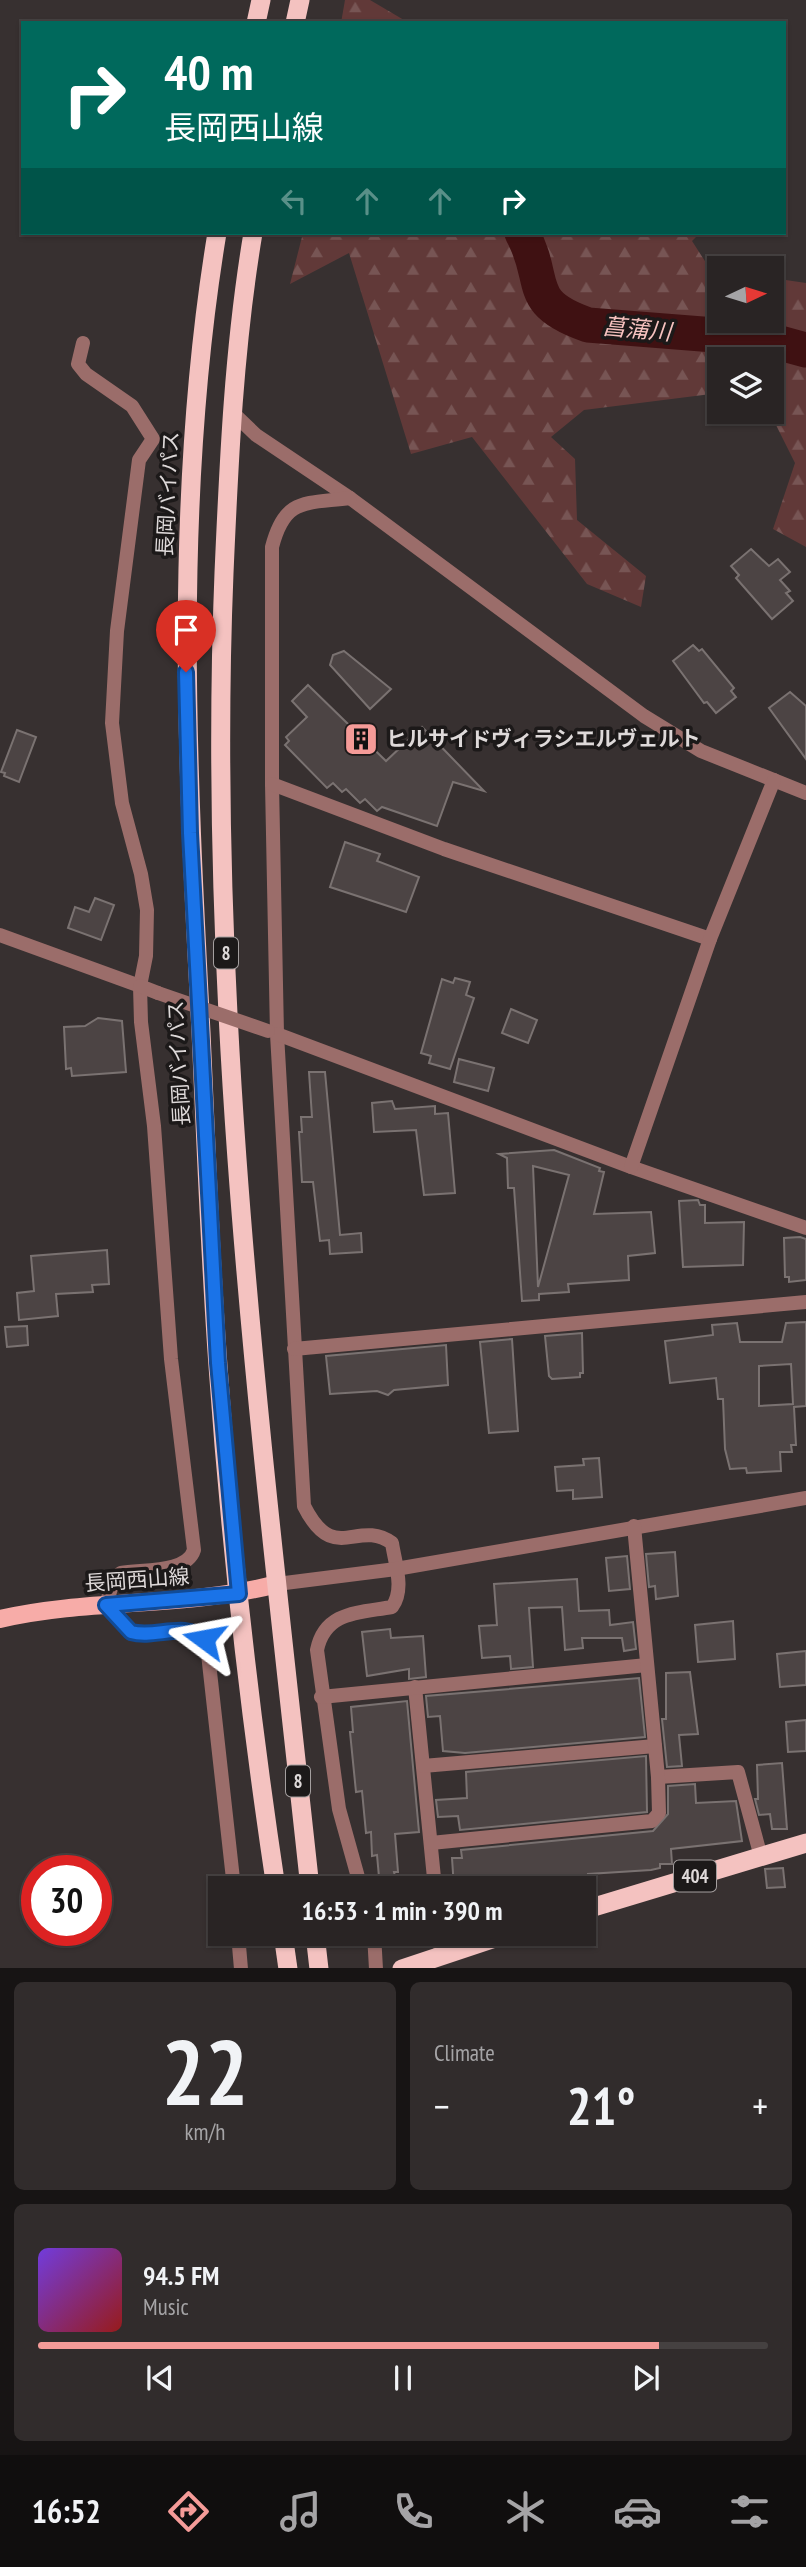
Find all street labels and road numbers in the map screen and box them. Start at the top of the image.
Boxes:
street label: 長岡バイパス [151,431,184,557]
road number: 8 [214,937,238,968]
street label: 長岡バイパス [162,1000,195,1126]
street label: 長岡西山線 [84,1562,190,1597]
road number: 8 [286,1765,310,1796]
road number: 404 [674,1860,716,1892]

